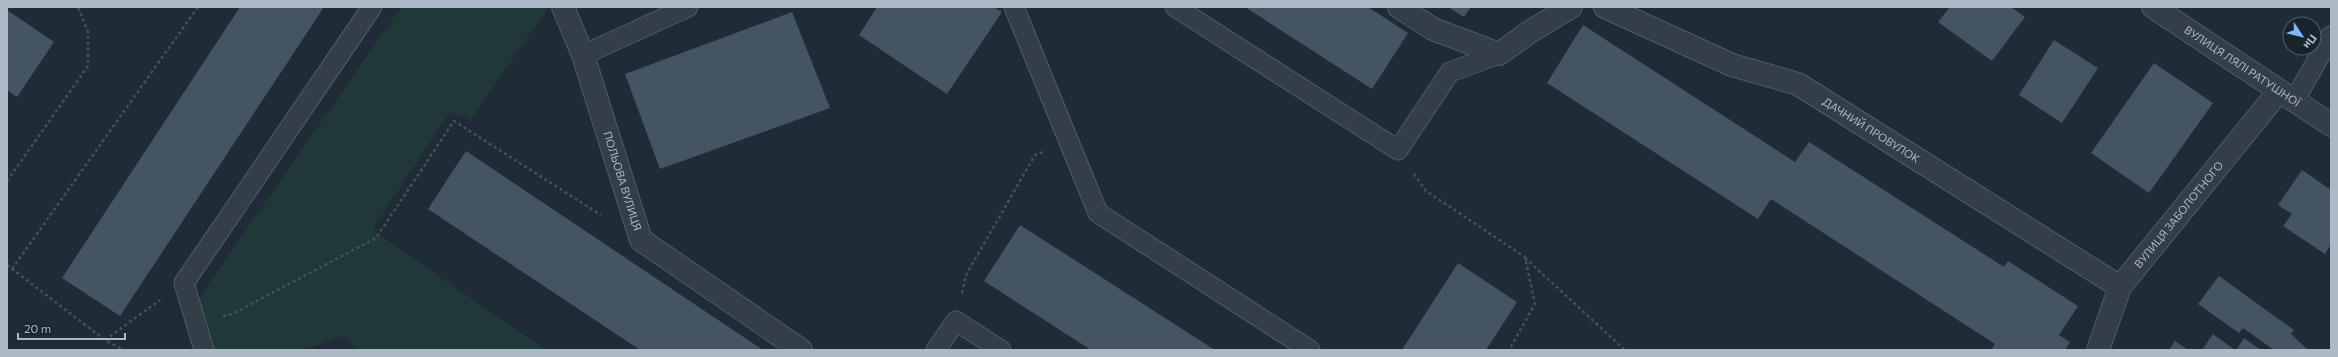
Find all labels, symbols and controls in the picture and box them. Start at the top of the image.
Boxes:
north arrow [2282,16,2322,56]
street label: ВУЛИЦЯ ЛЯЛІ РАТУШНОЇ [2182,23,2304,109]
text: Пн [2301,32,2320,52]
street label: ДАЧНИЙ ПРОВУЛОК [1821,94,1923,166]
street label: ПОЛЬОВА ВУЛИЦЯ [601,129,645,232]
street label: ВУЛИЦЯ ЗАБОЛОТНОГО [2131,158,2225,270]
scale bar [18,315,125,341]
text: 20 m [24,321,51,335]

